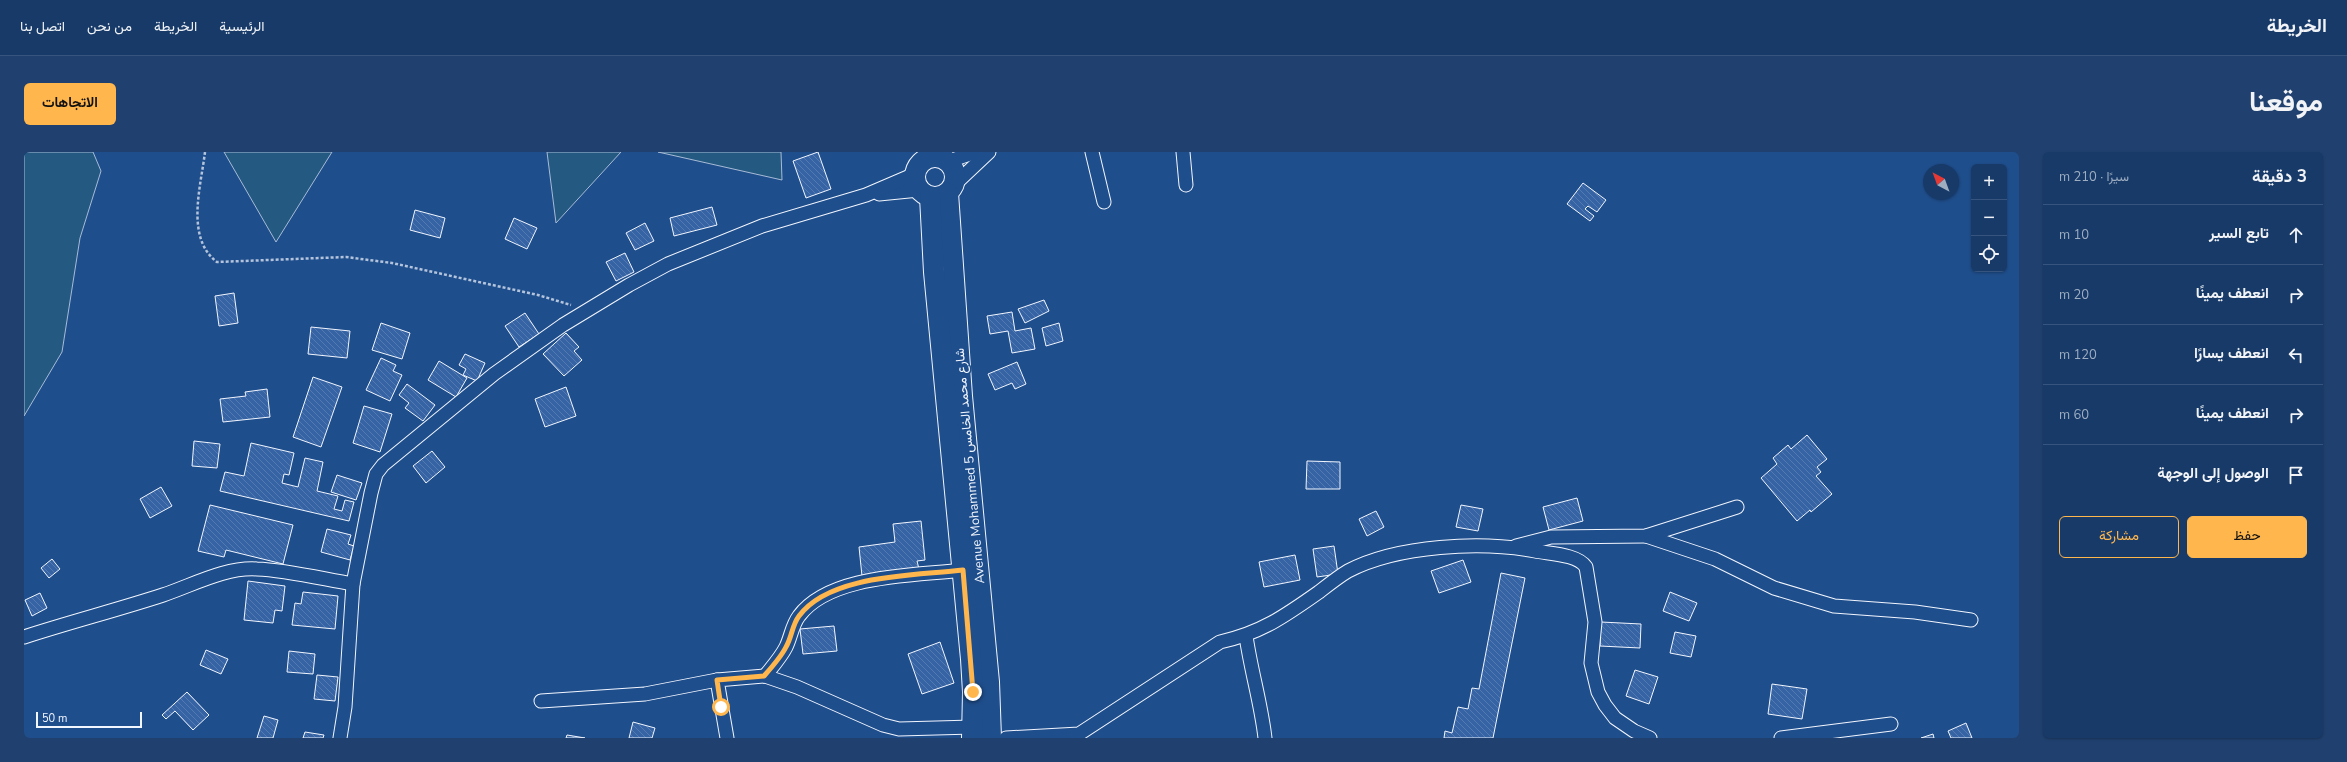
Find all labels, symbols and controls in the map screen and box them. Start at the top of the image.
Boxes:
text: الخريطة [2267,13,2327,39]
text: اتصل بنا [20,17,65,36]
text: من نحن [87,17,132,36]
text: الخريطة [154,17,197,36]
text: الرئيسية [219,17,264,36]
button: الاتجاهات [24,83,116,125]
text: موقعنا [2249,83,2323,121]
north arrow [1923,164,1959,200]
map controls [1971,164,2007,272]
button: + [1971,164,2007,200]
text: 3 دقيقة [2252,165,2307,188]
text: سيرًا · 210 m [2059,168,2129,186]
button: − [1971,200,2007,236]
text: تابع السير [2209,223,2269,243]
icon: ahead [2285,224,2307,246]
text: 10 m [2059,226,2089,244]
button: locate [1971,236,2007,272]
text: انعطف يمينًا [2196,283,2269,303]
icon: right [2285,284,2307,306]
text: 20 m [2059,286,2089,304]
text: انعطف يسارًا [2194,343,2269,363]
icon: left [2285,344,2307,366]
text: 120 m [2059,346,2097,364]
street label: Avenue Mohammed 5 شارع محمد الخامس [951,347,989,584]
text: انعطف يمينًا [2196,403,2269,423]
icon: right [2285,404,2307,426]
text: 60 m [2059,406,2089,424]
text: الوصول إلى الوجهة [2157,463,2269,483]
icon: arrive [2285,464,2307,486]
button: مشاركة [2059,516,2179,558]
button: حفظ [2187,516,2307,558]
route end [964,683,982,701]
route start [712,698,730,716]
scale bar [36,710,142,729]
text: 50 m [42,711,67,726]

